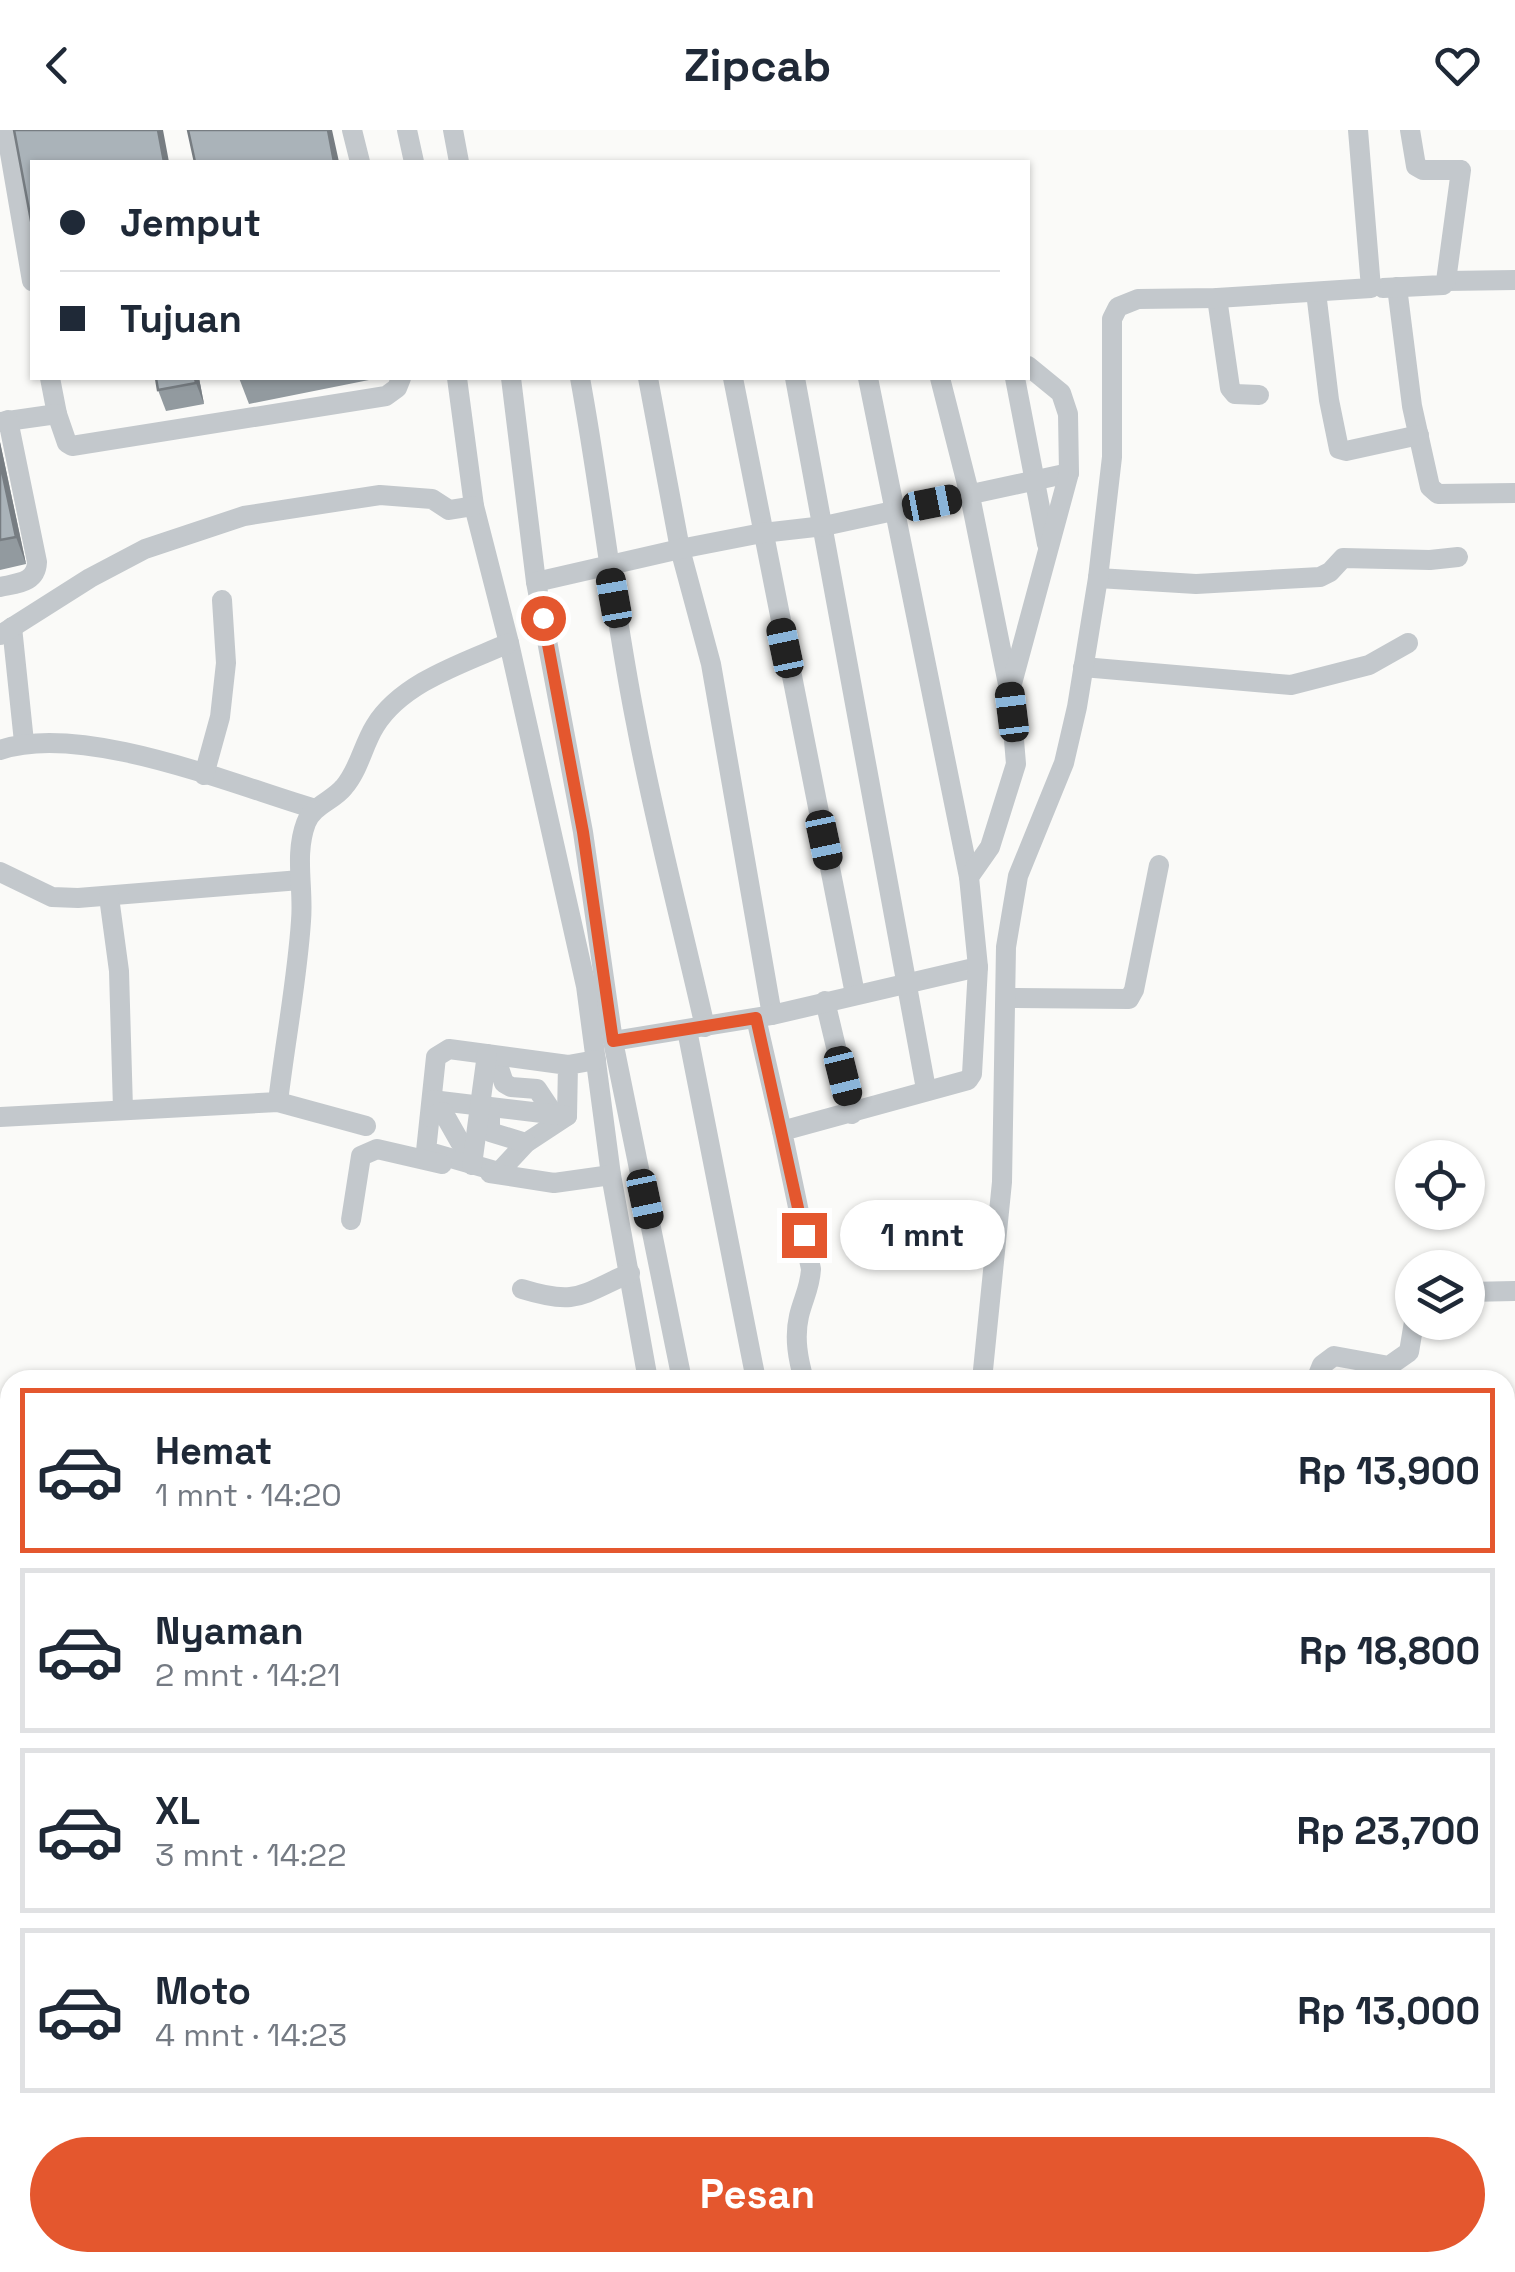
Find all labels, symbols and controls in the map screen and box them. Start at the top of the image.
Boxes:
text: Zipcab [684,37,831,94]
icon: back [30,38,85,93]
icon: heart [1430,38,1485,93]
text: Jemput [120,199,261,247]
text: Tujuan [120,295,242,343]
car [900,483,964,523]
car [594,566,634,630]
route start [521,596,566,641]
car [764,616,806,680]
car [993,680,1031,744]
car [803,808,845,872]
car [821,1043,865,1109]
map controls [1395,1140,1485,1340]
button: locate [1395,1140,1485,1230]
car [624,1167,666,1231]
callout: 1 mnt [839,1200,1004,1270]
route end [782,1213,827,1258]
text: 1 mnt [881,1215,964,1255]
button: layers [1395,1250,1485,1340]
icon: car [35,1426,125,1516]
text: Hemat [155,1427,272,1475]
text: Rp 13,900 [1298,1447,1480,1495]
text: 1 mnt · 14:20 [155,1475,342,1515]
icon: car [35,1606,125,1696]
text: Nyaman [155,1607,304,1655]
text: Rp 18,800 [1299,1627,1480,1675]
text: 2 mnt · 14:21 [155,1655,341,1695]
icon: car [35,1786,125,1876]
text: XL [155,1787,200,1835]
text: Rp 23,700 [1296,1807,1480,1855]
text: 3 mnt · 14:22 [155,1835,346,1875]
icon: car [35,1966,125,2056]
text: Moto [155,1967,251,2015]
text: Rp 13,000 [1297,1987,1480,2035]
text: 4 mnt · 14:23 [155,2015,347,2055]
button: Pesan [30,2137,1485,2252]

